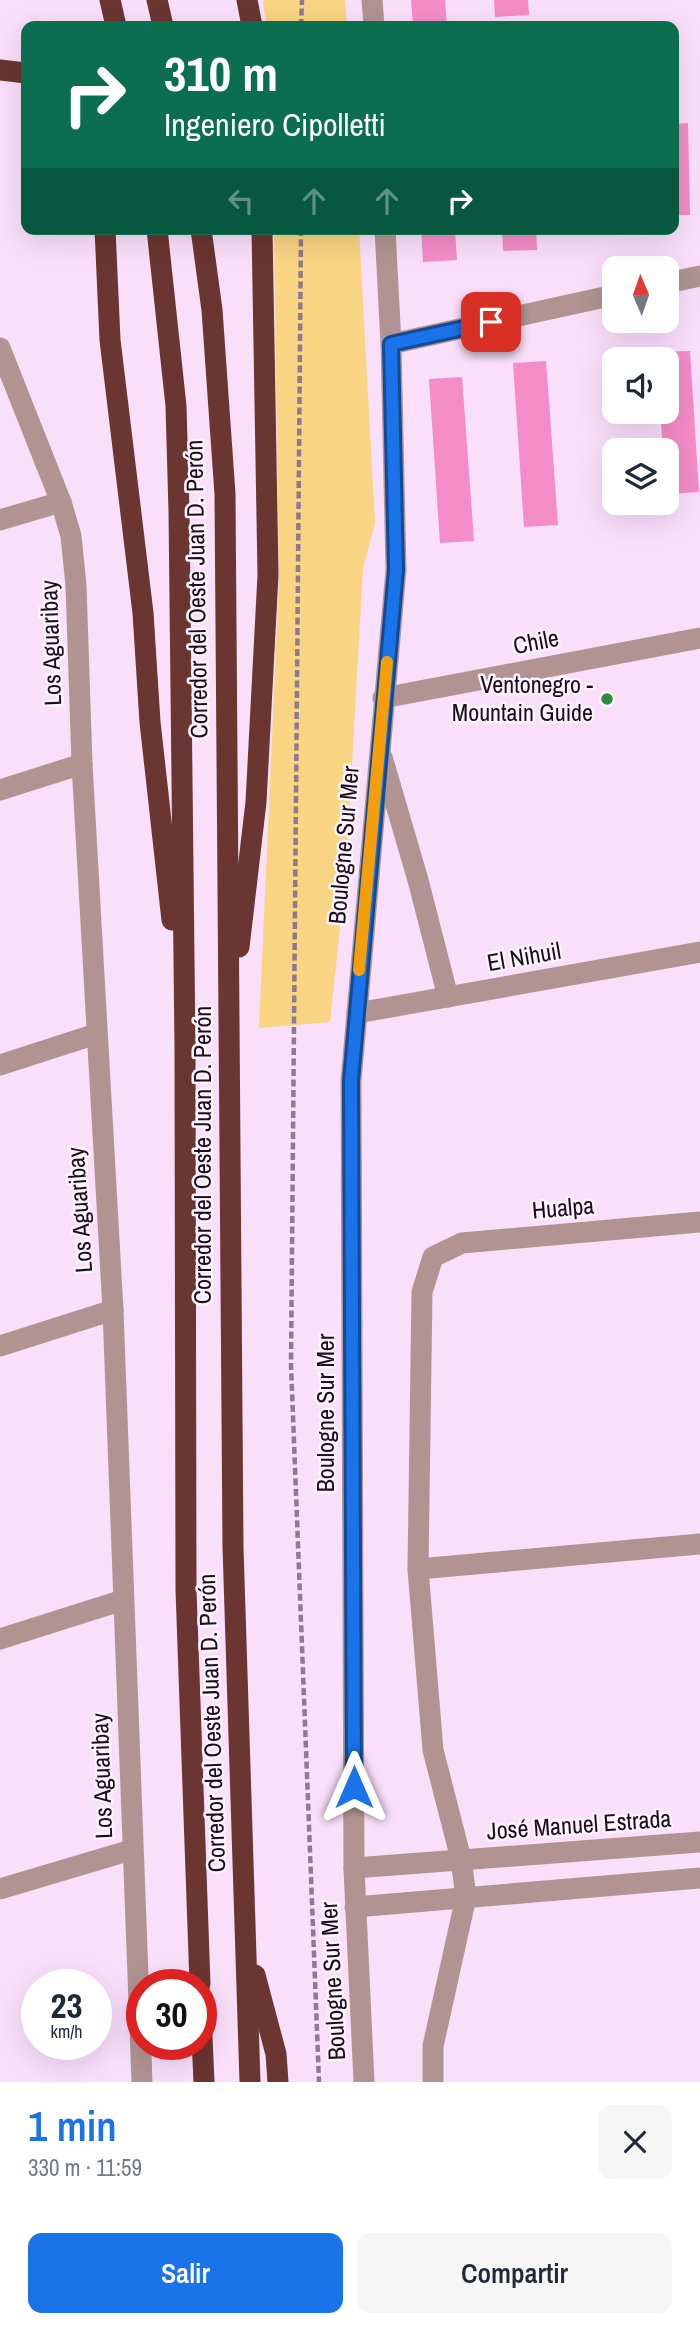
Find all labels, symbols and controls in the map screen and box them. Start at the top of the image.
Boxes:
text: 310 m [164,40,278,106]
icon: right [49,49,140,140]
text: Ingeniero Cipolletti [164,103,386,146]
icon: left [222,182,260,220]
icon: ahead [295,182,333,220]
icon: ahead [368,182,406,220]
icon: right [441,182,479,220]
north arrow [602,256,679,332]
map controls [602,256,679,515]
pin [461,292,521,352]
icon: arrive [472,303,510,341]
button: sound [602,347,679,424]
button: layers [602,438,679,515]
street label: Corredor del Oeste Juan D. Perón [177,439,215,739]
street label: Los Aguaribay [32,579,68,706]
street label: Chile [510,621,561,661]
place label: Ventonegro - Mountain Guide [452,668,593,728]
marker: Ventonegro - Mountain Guide [599,691,615,707]
street label: Boulogne Sur Mer [320,764,366,925]
street label: El Nihuil [484,934,563,978]
street label: Corredor del Oeste Juan D. Perón [186,1006,218,1304]
street label: Los Aguaribay [59,1146,99,1274]
street label: Hualpa [530,1188,595,1226]
street label: Boulogne Sur Mer [309,1333,341,1492]
street label: Corredor del Oeste Juan D. Perón [190,1573,232,1873]
street label: Los Aguaribay [83,1712,119,1839]
position arrow [317,1750,391,1824]
street label: José Manuel Estrada [486,1802,672,1846]
street label: Boulogne Sur Mer [312,1901,352,2061]
speed limit sign: 30 [126,1969,217,2060]
text: 23 [51,1982,82,2029]
text: km/h [51,2019,83,2044]
text: 1 min [28,2098,117,2154]
button: close [598,2105,672,2179]
text: 330 m · 11:59 [28,2152,142,2183]
button: Salir [28,2233,343,2313]
button: Compartir [357,2233,672,2313]

